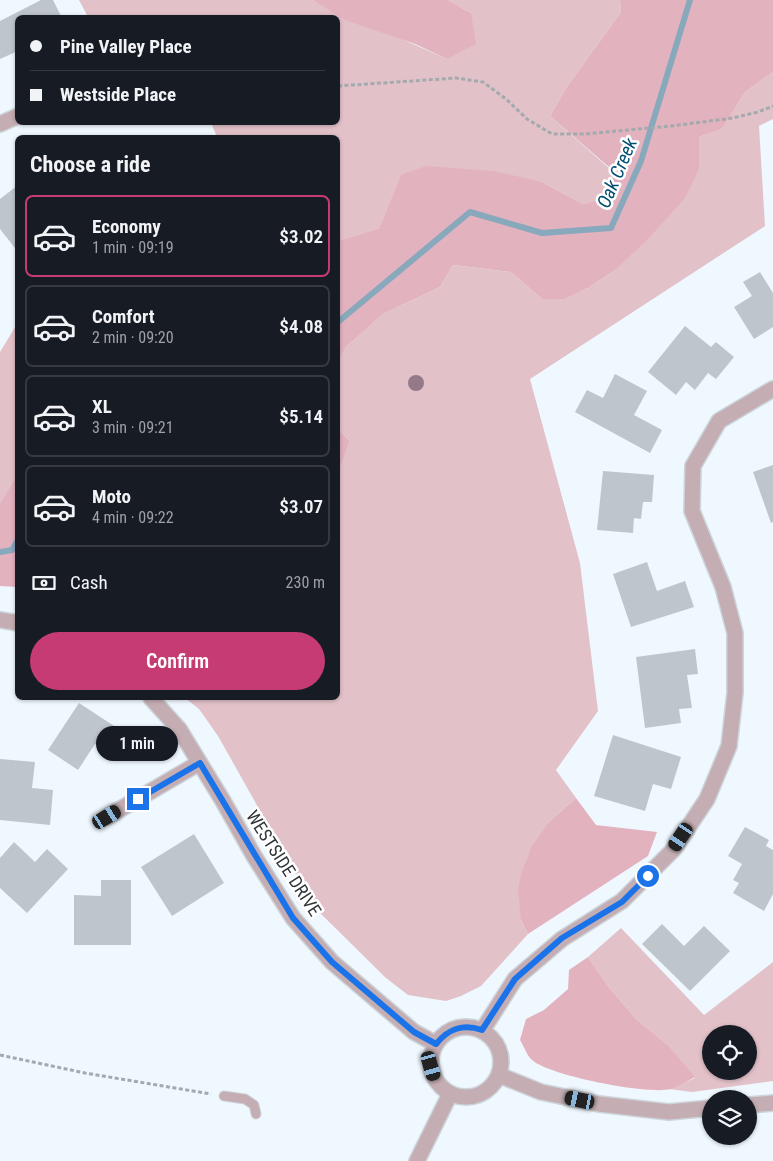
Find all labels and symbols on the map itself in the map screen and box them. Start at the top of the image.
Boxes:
water label: Oak Creek [592,134,642,212]
callout: 1 min [97,726,179,762]
route end [127,788,149,810]
car [90,803,123,831]
street label: WESTSIDE DRIVE [242,806,326,920]
car [666,820,695,854]
route start [637,865,659,887]
car [419,1050,442,1082]
car [563,1090,596,1110]

